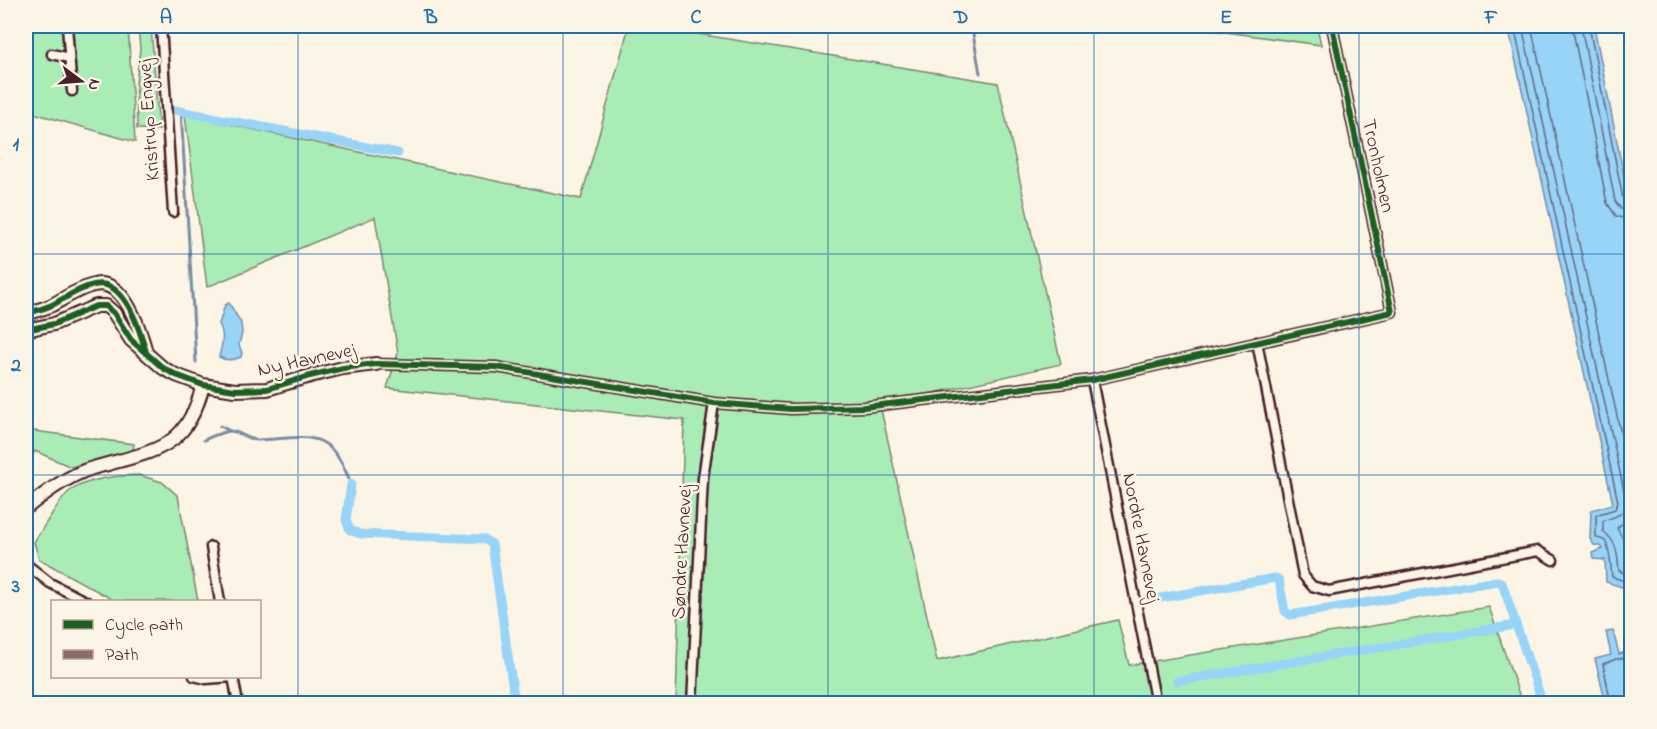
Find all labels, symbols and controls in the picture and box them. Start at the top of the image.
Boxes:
text: A [160,4,172,33]
text: B [423,4,438,33]
text: C [691,4,702,33]
text: D [953,4,968,33]
text: E [1220,4,1232,33]
text: F [1484,4,1498,33]
north arrow [51,51,111,111]
street label: Kristrup Engvej [131,57,170,182]
text: N [80,76,107,93]
street label: Tronholmen [1353,117,1401,216]
text: 1 [13,131,20,160]
street label: Ny Havnevej [255,336,360,386]
text: 2 [10,352,21,381]
street label: Nordre Havnevej [1113,471,1167,606]
street label: Søndre Havnevej [665,483,701,620]
text: 3 [11,573,20,602]
legend [51,600,261,678]
text: Cycle path [105,613,183,639]
text: Path [105,643,139,669]

